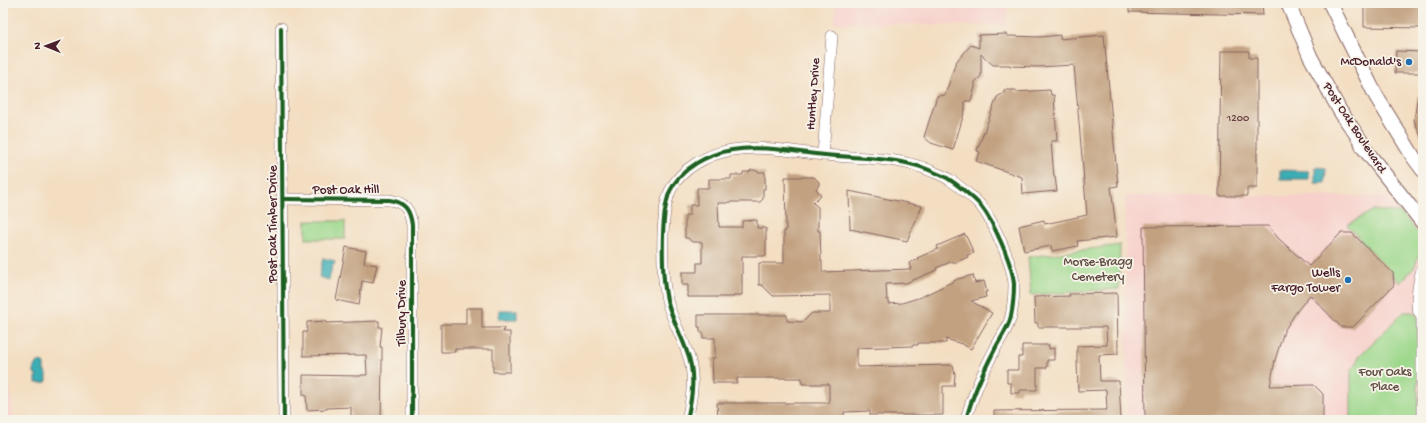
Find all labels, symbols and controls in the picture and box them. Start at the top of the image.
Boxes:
north arrow [26,26,66,66]
text: N [32,42,44,50]
place label: McDonald's [1340,55,1402,70]
street label: Huntley Drive [804,57,824,131]
marker: McDonald's [1404,57,1414,67]
street label: Post Oak Boulevard [1319,79,1390,177]
house number: 1200 [1226,113,1249,125]
street label: Post Oak Timber Drive [266,165,281,284]
street label: Post Oak Hill [312,183,380,198]
park label: Morse-Bragg Cemetery [1063,255,1133,285]
place label: Wells Fargo Tower [1270,266,1341,296]
marker: Wells Fargo Tower [1343,275,1353,285]
street label: Tilbury Drive [395,280,410,347]
park label: Four Oaks Place [1358,365,1413,395]

